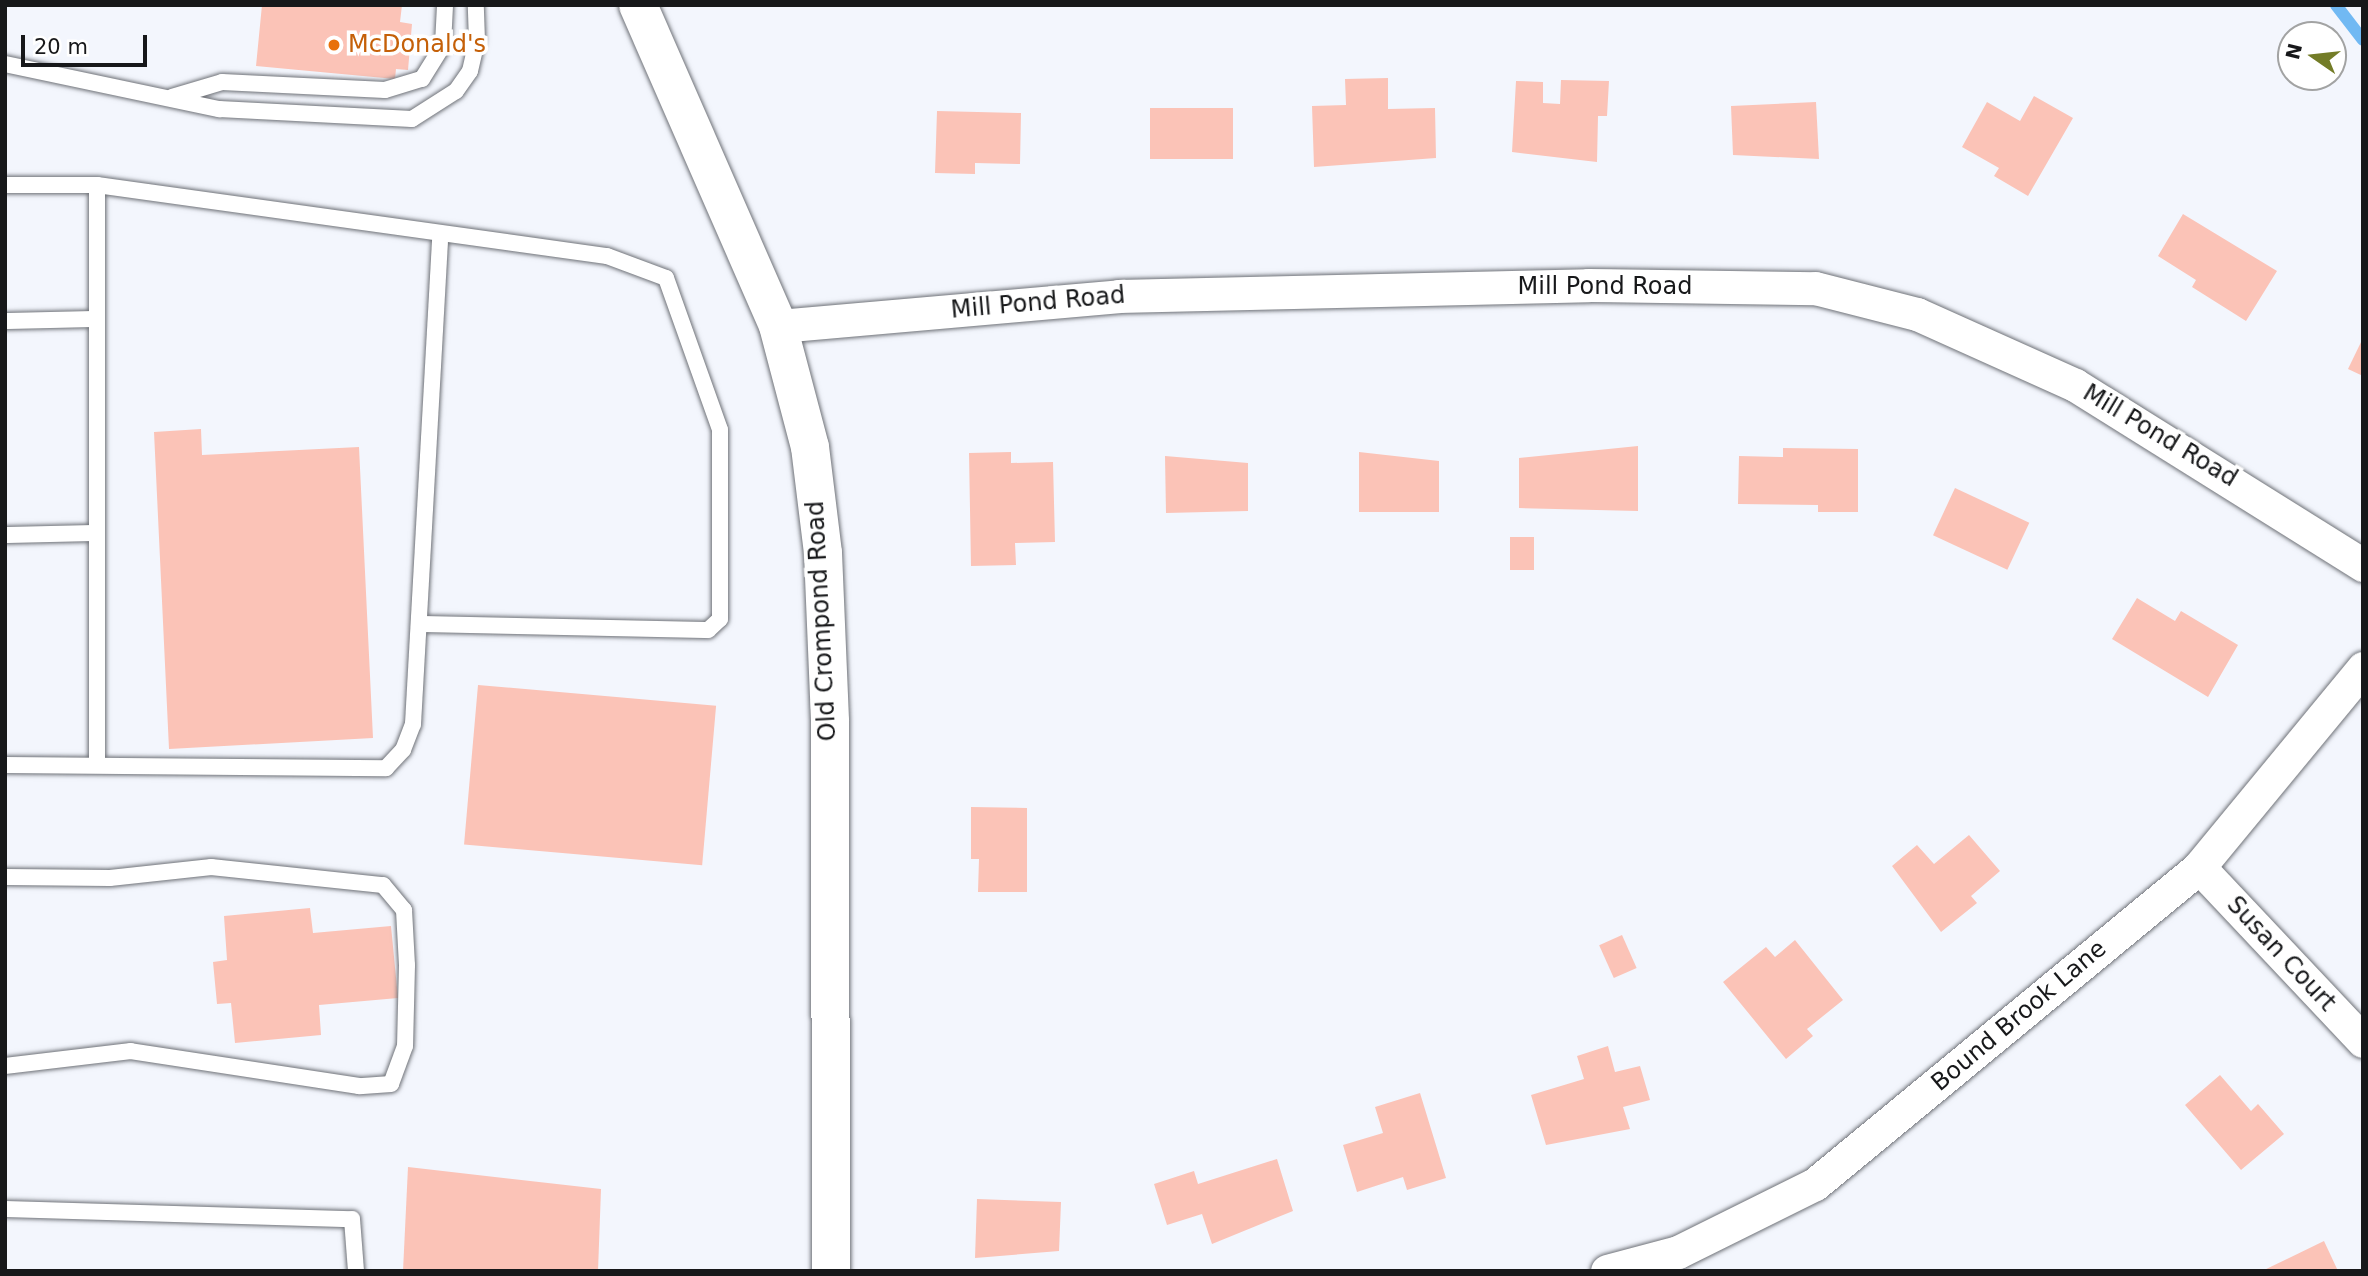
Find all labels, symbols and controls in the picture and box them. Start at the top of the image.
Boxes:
scale bar [24,21,150,65]
north arrow [2277,21,2347,91]
place label: McDonald's [348,31,486,59]
text: 20 m [34,35,88,59]
marker: McDonald's [326,37,342,53]
text: N [2281,41,2306,62]
street label: Mill Pond Road [1518,273,1692,301]
street label: Mill Pond Road [950,281,1126,325]
street label: Mill Pond Road [2078,379,2242,493]
street label: Old Crompond Road [801,500,843,742]
street label: Susan Court [2221,891,2341,1017]
street label: Bound Brook Lane [1926,935,2112,1097]

